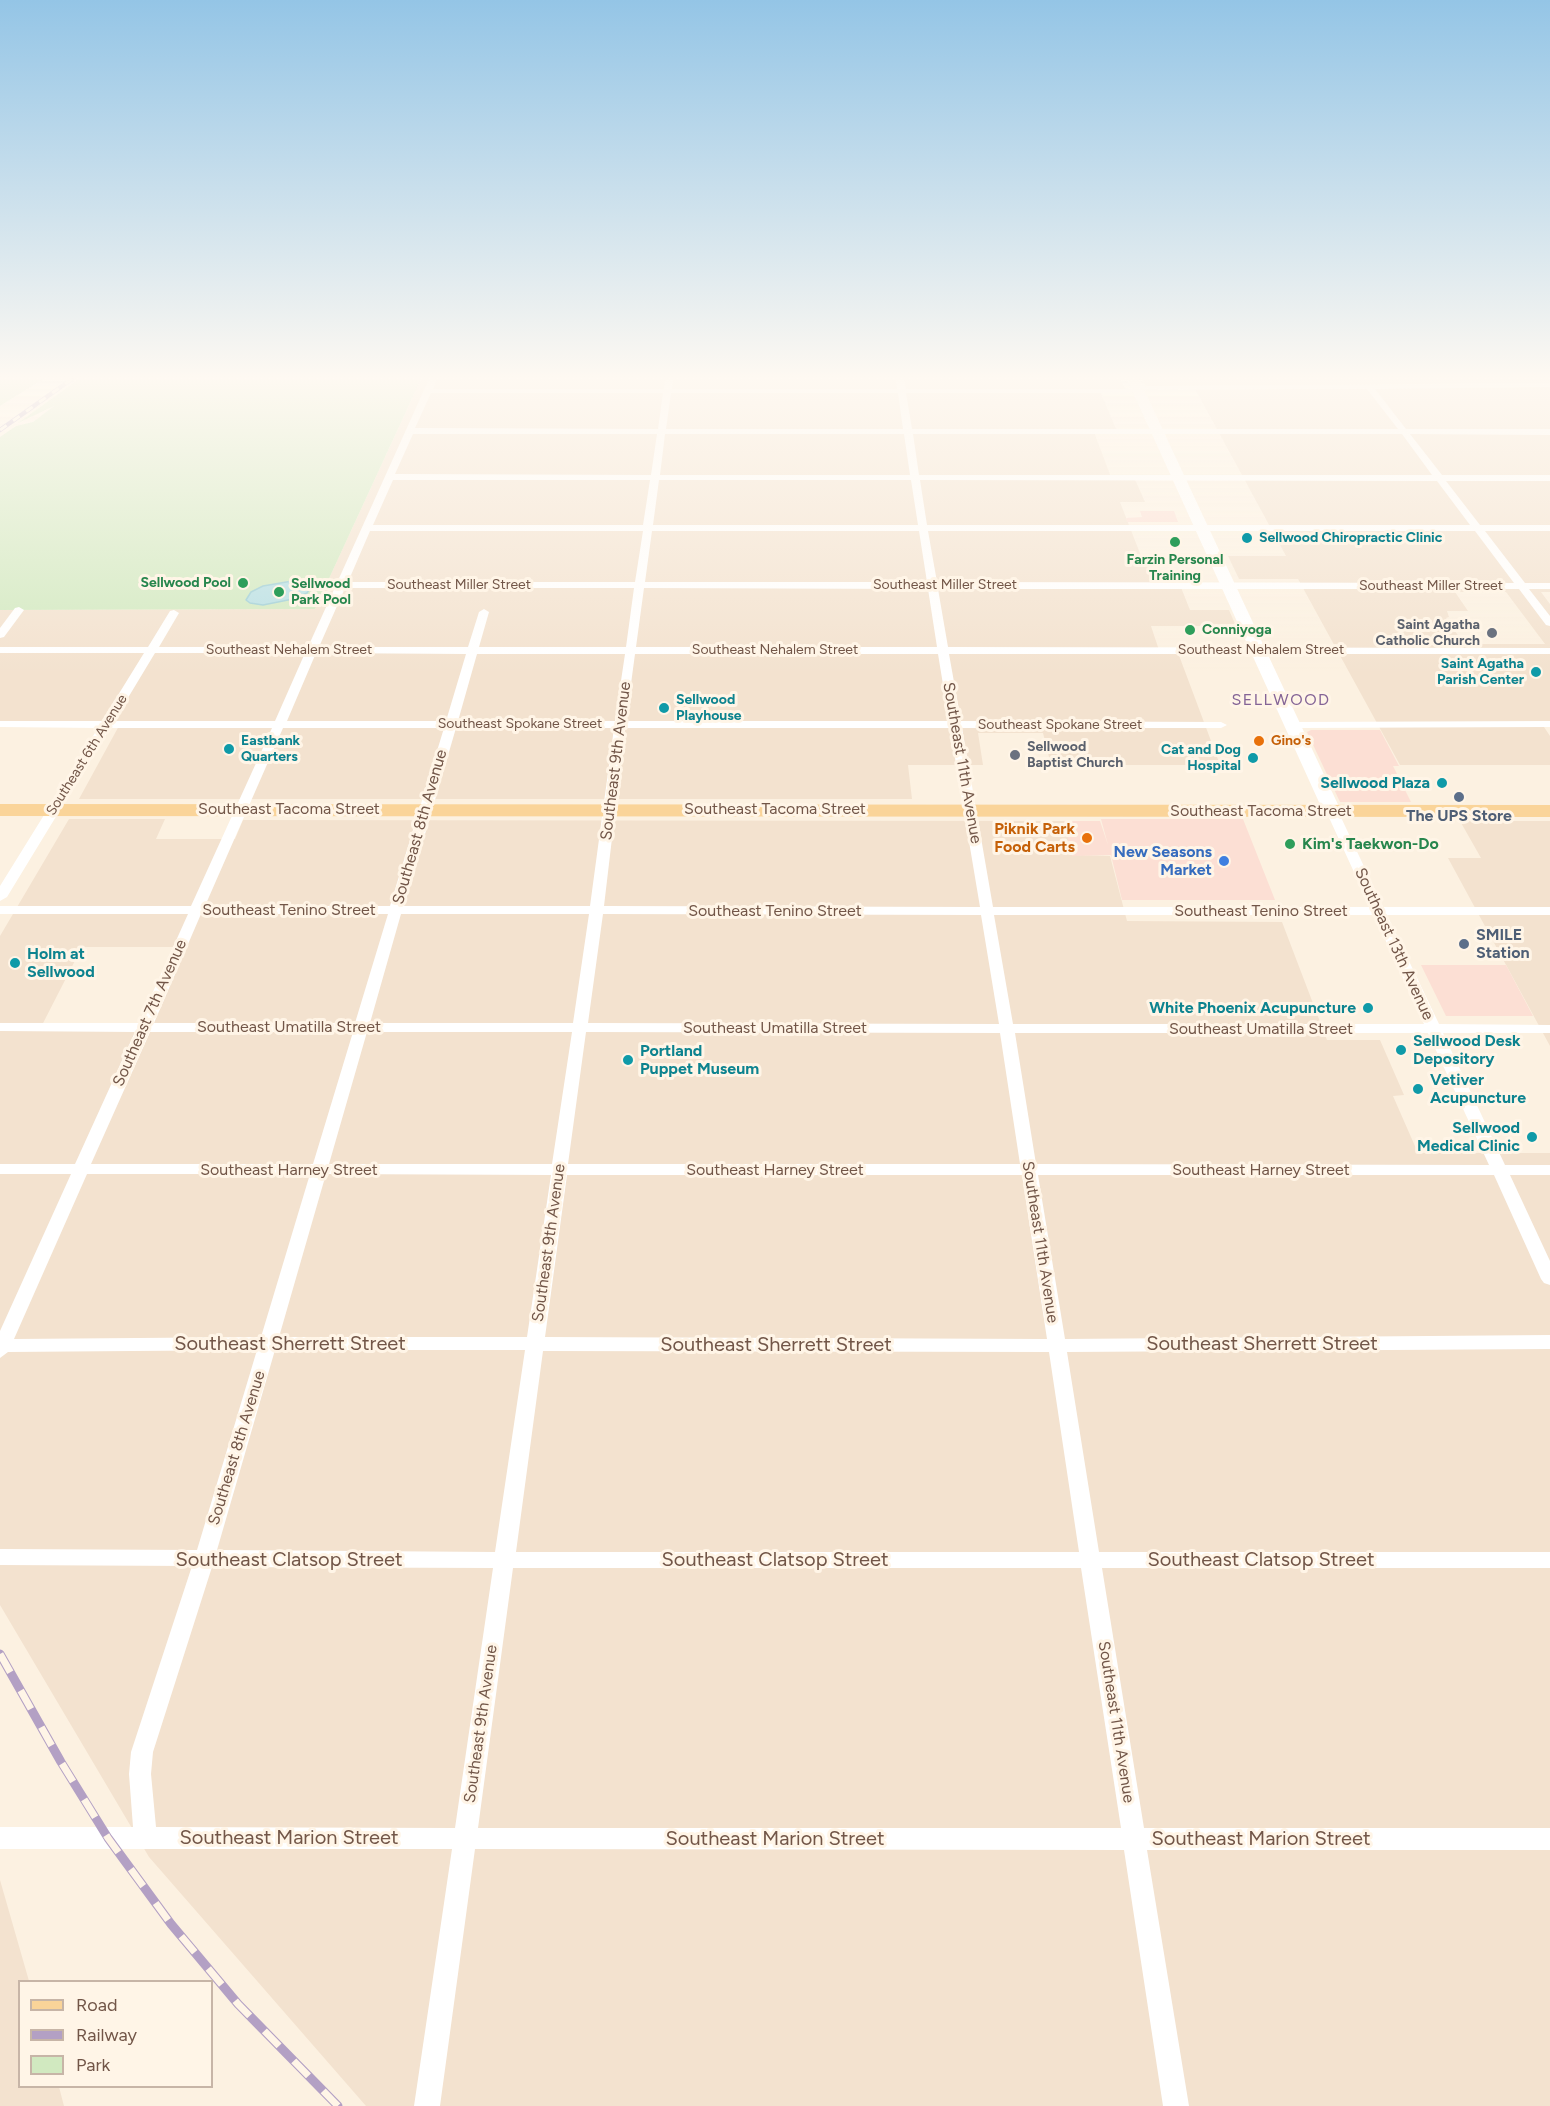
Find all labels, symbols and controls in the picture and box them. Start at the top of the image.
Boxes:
place label: Sellwood Chiropractic Clinic [1259,530,1442,546]
marker: Sellwood Chiropractic Clinic [1240,531,1254,545]
marker: Farzin Personal Training [1168,535,1182,549]
place label: Farzin Personal Training [1127,552,1223,584]
place label: Sellwood Pool [140,575,231,591]
marker: Sellwood Pool [236,576,250,590]
place label: Sellwood Park Pool [291,576,351,608]
street label: Southeast Miller Street [387,577,531,593]
street label: Southeast Miller Street [873,577,1017,593]
street label: Southeast Miller Street [1359,578,1503,594]
marker: Sellwood Park Pool [272,585,286,599]
place label: Saint Agatha Catholic Church [1376,617,1480,650]
place label: Conniyoga [1202,622,1272,638]
marker: Conniyoga [1183,623,1197,637]
marker: Saint Agatha Catholic Church [1485,626,1499,640]
street label: Southeast Nehalem Street [206,642,372,658]
street label: Southeast Nehalem Street [692,642,858,658]
street label: Southeast Nehalem Street [1178,642,1344,658]
place label: Saint Agatha Parish Center [1437,656,1524,688]
marker: Saint Agatha Parish Center [1529,665,1543,679]
street label: Southeast 9th Avenue [597,681,635,841]
street label: Southeast 11th Avenue [938,681,986,845]
district label: SELLWOOD [1231,690,1331,710]
street label: Southeast 6th Avenue [43,691,131,819]
place label: Sellwood Playhouse [676,692,742,724]
marker: Sellwood Playhouse [657,701,671,715]
street label: Southeast Spokane Street [438,716,602,732]
street label: Southeast Spokane Street [978,717,1142,733]
place label: Eastbank Quarters [241,733,300,766]
place label: Gino's [1271,733,1311,749]
marker: Gino's [1252,734,1266,748]
place label: Sellwood Baptist Church [1027,739,1123,772]
marker: Eastbank Quarters [222,742,236,756]
place label: Cat and Dog Hospital [1161,742,1241,774]
street label: Southeast 8th Avenue [389,747,451,907]
marker: Sellwood Baptist Church [1008,748,1022,762]
marker: Cat and Dog Hospital [1246,751,1260,765]
place label: Sellwood Plaza [1320,773,1430,793]
marker: Sellwood Plaza [1435,776,1449,790]
marker: The UPS Store [1452,790,1466,804]
street label: Southeast Tacoma Street [198,799,380,819]
street label: Southeast Tacoma Street [684,799,866,819]
street label: Southeast Tacoma Street [1170,801,1352,821]
place label: The UPS Store [1406,806,1512,826]
place label: Piknik Park Food Carts [994,819,1075,857]
marker: Piknik Park Food Carts [1080,831,1094,845]
place label: Kim's Taekwon-Do [1302,834,1439,854]
marker: Kim's Taekwon-Do [1283,837,1297,851]
place label: New Seasons Market [1114,842,1212,880]
marker: New Seasons Market [1217,854,1231,868]
street label: Southeast 13th Avenue [1350,865,1438,1023]
street label: Southeast Tenino Street [202,900,376,920]
street label: Southeast Tenino Street [688,901,862,921]
street label: Southeast Tenino Street [1174,901,1348,921]
place label: SMILE Station [1476,925,1530,963]
street label: Southeast 7th Avenue [109,936,191,1090]
marker: SMILE Station [1457,937,1471,951]
place label: Holm at Sellwood [27,944,95,982]
marker: Holm at Sellwood [8,956,22,970]
place label: White Phoenix Acupuncture [1149,998,1356,1018]
marker: White Phoenix Acupuncture [1361,1001,1375,1015]
street label: Southeast Umatilla Street [197,1017,381,1037]
street label: Southeast Umatilla Street [683,1018,867,1038]
street label: Southeast Umatilla Street [1169,1019,1353,1039]
place label: Sellwood Desk Depository [1413,1031,1521,1069]
place label: Portland Puppet Museum [640,1041,759,1079]
marker: Sellwood Desk Depository [1394,1043,1408,1057]
marker: Portland Puppet Museum [621,1053,635,1067]
place label: Vetiver Acupuncture [1430,1070,1526,1108]
marker: Vetiver Acupuncture [1411,1082,1425,1096]
place label: Sellwood Medical Clinic [1417,1118,1520,1156]
marker: Sellwood Medical Clinic [1525,1130,1539,1144]
street label: Southeast Harney Street [200,1160,378,1180]
street label: Southeast Harney Street [686,1160,864,1180]
street label: Southeast 11th Avenue [1018,1160,1062,1324]
street label: Southeast Harney Street [1172,1160,1350,1180]
street label: Southeast 9th Avenue [528,1163,570,1323]
street label: Southeast Sherrett Street [174,1332,406,1356]
street label: Southeast Sherrett Street [1146,1332,1378,1356]
street label: Southeast Sherrett Street [660,1333,892,1357]
street label: Southeast 8th Avenue [204,1369,270,1527]
street label: Southeast Clatsop Street [176,1548,402,1572]
street label: Southeast Clatsop Street [662,1548,888,1572]
street label: Southeast Clatsop Street [1148,1548,1374,1572]
street label: Southeast 11th Avenue [1094,1640,1138,1804]
street label: Southeast 9th Avenue [460,1644,502,1804]
street label: Southeast Marion Street [180,1826,398,1850]
street label: Southeast Marion Street [666,1827,884,1851]
street label: Southeast Marion Street [1152,1827,1370,1851]
legend [18,1980,213,2088]
text: Road [76,1994,117,2016]
text: Railway [76,2024,137,2046]
text: Park [76,2054,110,2076]

